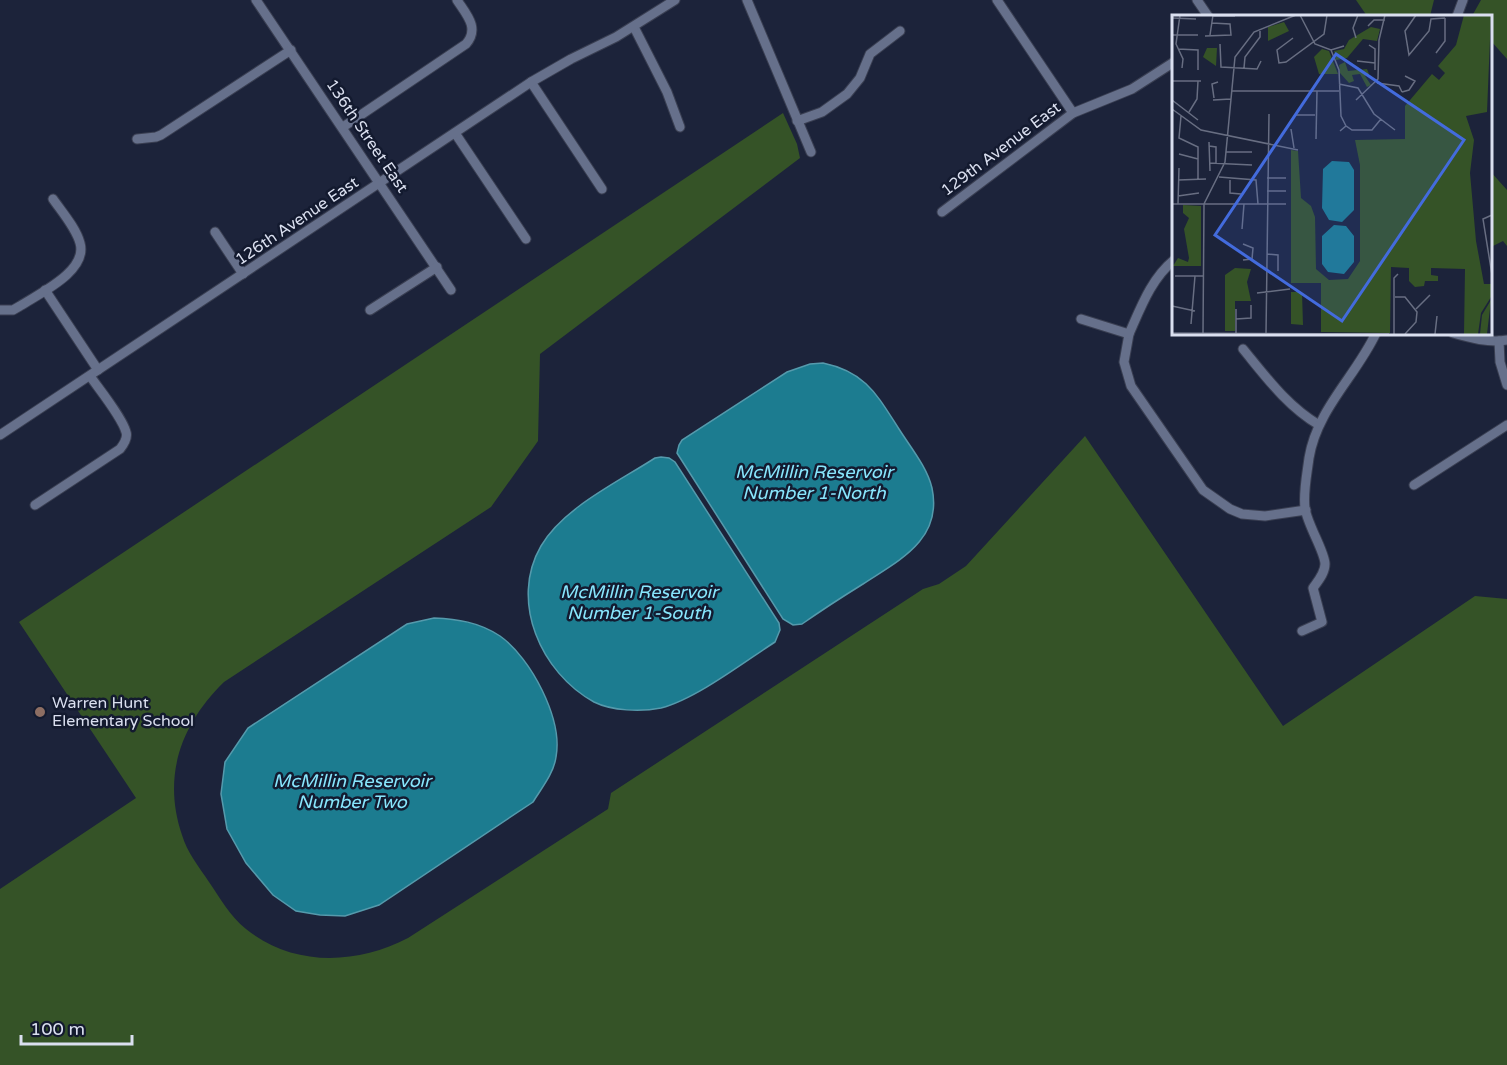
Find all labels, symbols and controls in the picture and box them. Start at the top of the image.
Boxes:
inset map [1172,15,1492,334]
street label: 136th Street East [322,75,412,197]
street label: 129th Avenue East [937,98,1065,200]
street label: 126th Avenue East [232,172,362,270]
water label: McMillin Reservoir Number 1-North [735,461,895,504]
water label: McMillin Reservoir Number 1-South [560,581,720,624]
place label: Warren Hunt Elementary School [52,693,194,731]
marker: Warren Hunt Elementary School [33,705,47,719]
water label: McMillin Reservoir Number Two [273,770,433,813]
scale bar [21,1008,132,1046]
text: 100 m [30,1018,85,1040]

